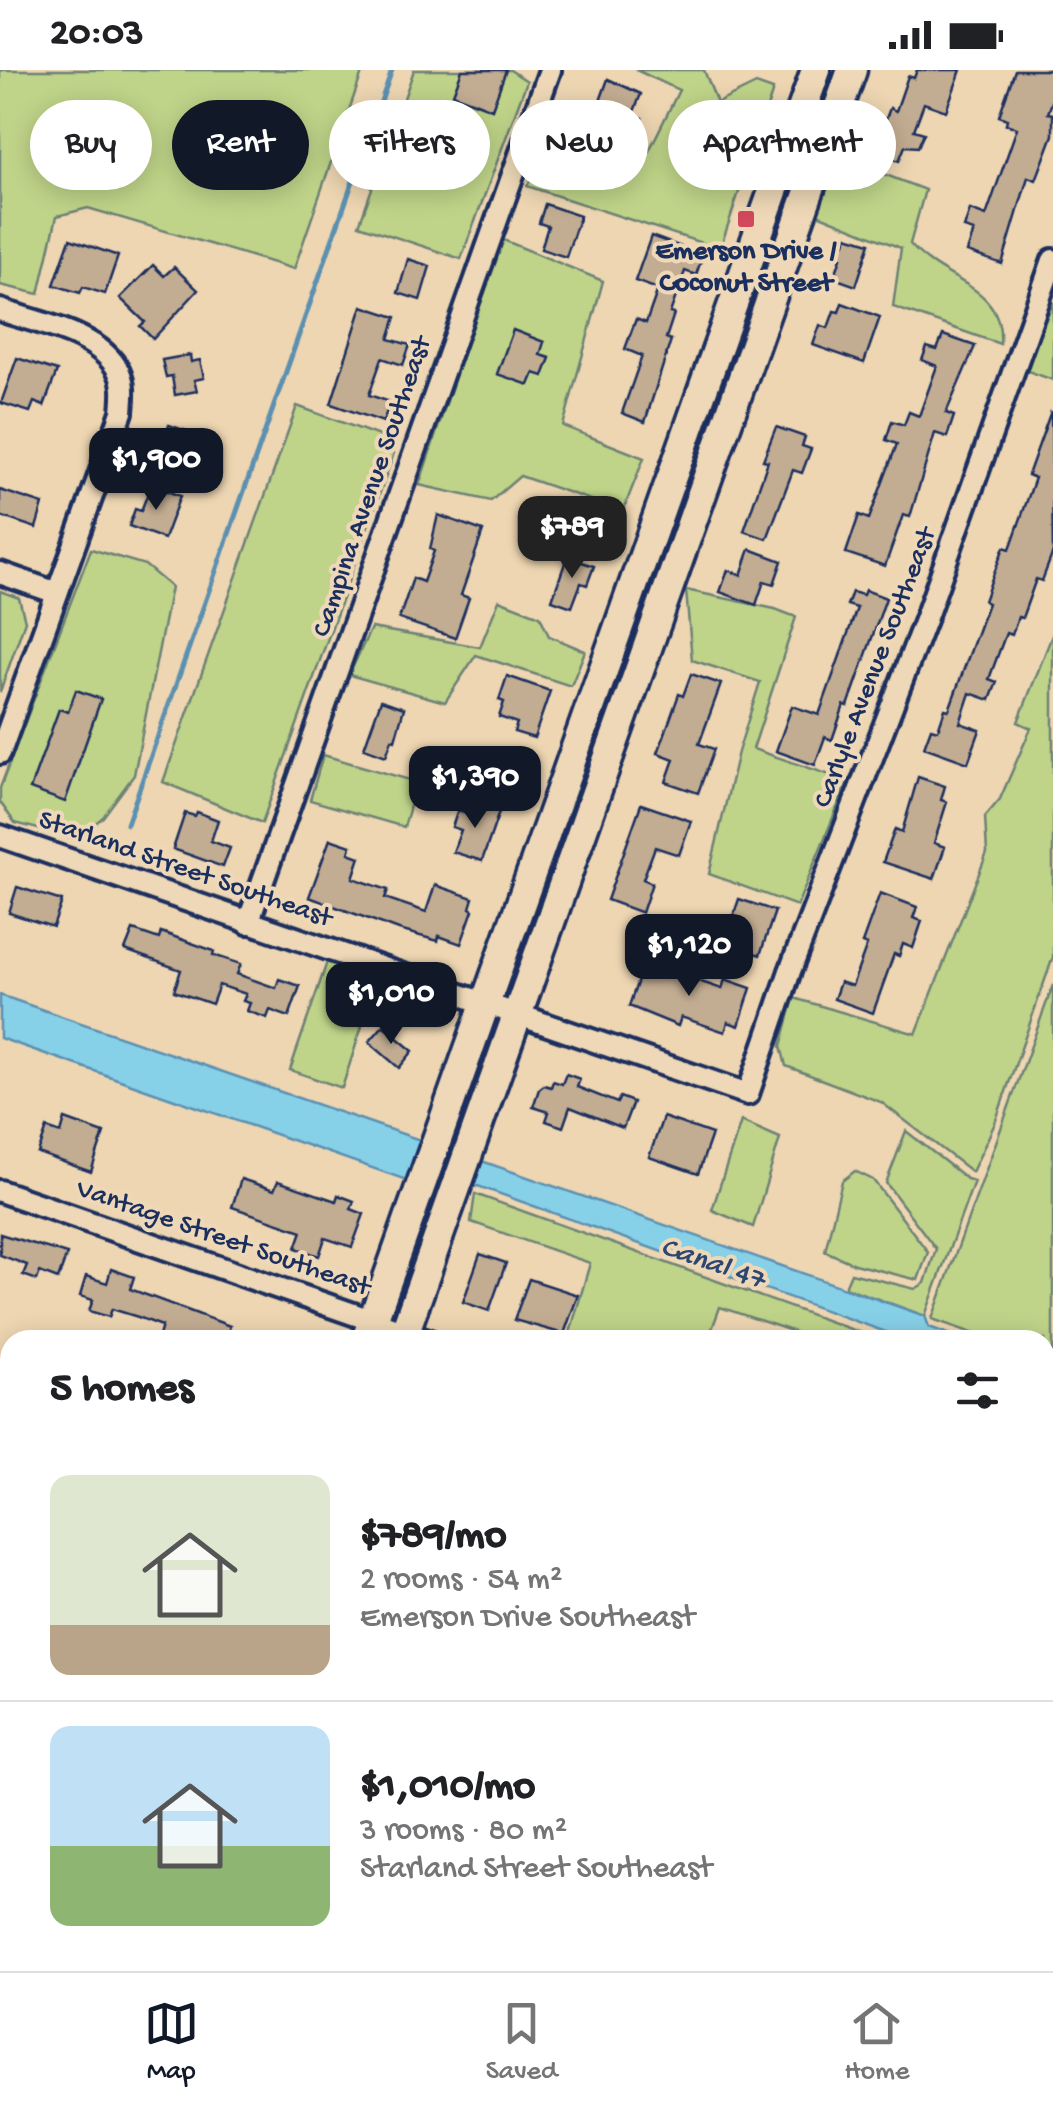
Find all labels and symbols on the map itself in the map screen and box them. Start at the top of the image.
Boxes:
marker: Emerson Drive / Coconut Street [735,208,757,230]
place label: Emerson Drive / Coconut Street [656,236,837,301]
street label: Campina Avenue Southeast [306,330,441,642]
pin: $1,900 [75,428,237,513]
pin: $789 [513,496,631,581]
street label: Carlyle Avenue Southeast [807,521,946,813]
pin: $1,390 [394,746,556,831]
street label: Starland Street Southeast [34,804,338,937]
pin: $1,120 [608,914,770,999]
pin: $1,010 [310,962,472,1047]
street label: Vantage Street Southeast [71,1173,377,1306]
water label: Canal 47 [656,1231,772,1300]

